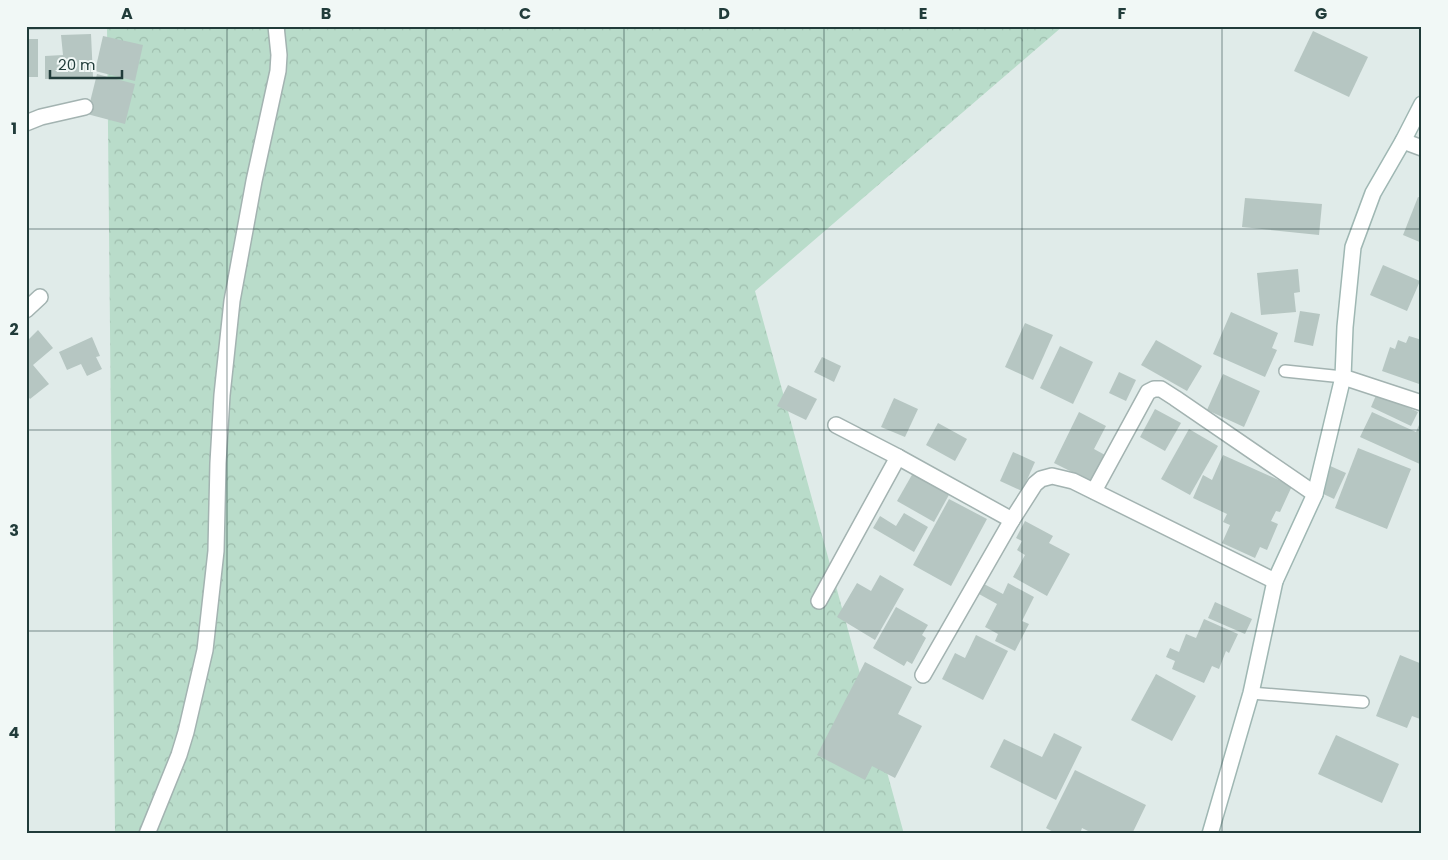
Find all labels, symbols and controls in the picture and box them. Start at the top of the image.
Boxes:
text: A [121,2,133,25]
text: B [321,2,331,25]
text: C [519,2,531,25]
text: D [718,2,730,25]
text: E [919,2,927,25]
text: F [1118,2,1127,25]
text: G [1315,2,1327,25]
scale bar [50,48,122,80]
text: 20 m [58,54,96,75]
text: 1 [11,117,17,140]
text: 2 [9,318,19,341]
text: 3 [9,519,19,542]
text: 4 [9,721,20,744]

